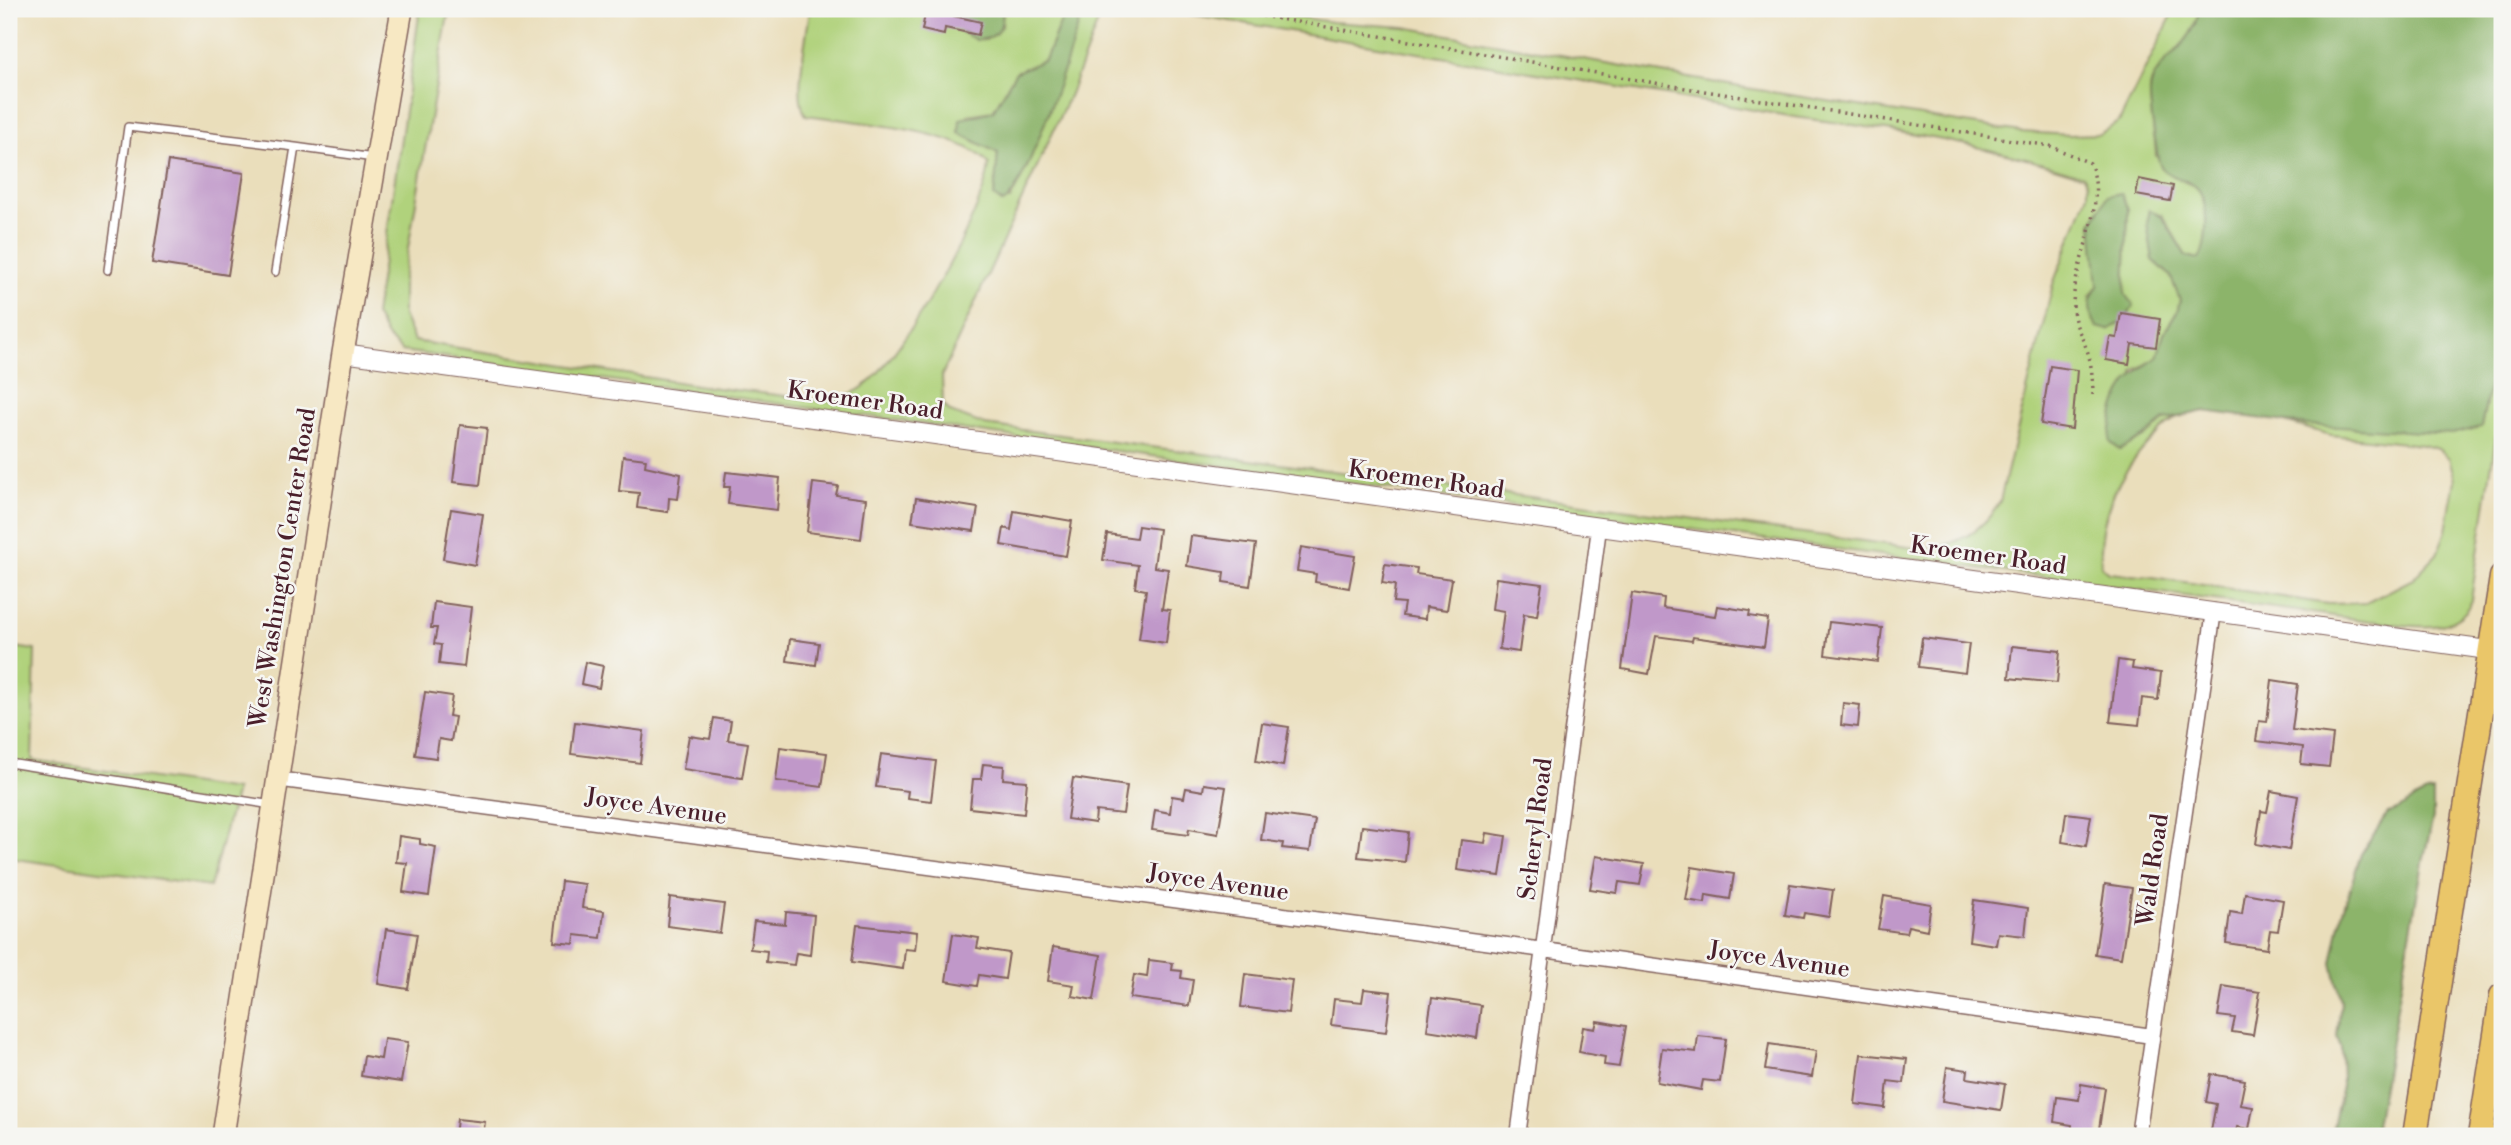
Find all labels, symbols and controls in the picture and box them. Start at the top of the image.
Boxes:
street label: Kroemer Road [785,375,945,427]
street label: West Washington Center Road [243,405,323,731]
street label: Kroemer Road [1346,454,1506,506]
street label: Kroemer Road [1908,530,2068,582]
street label: Scheryl Road [1512,756,1560,902]
street label: Joyce Avenue [582,782,729,832]
street label: Wald Road [2130,811,2176,929]
street label: Joyce Avenue [1144,858,1291,908]
street label: Joyce Avenue [1705,935,1852,985]

